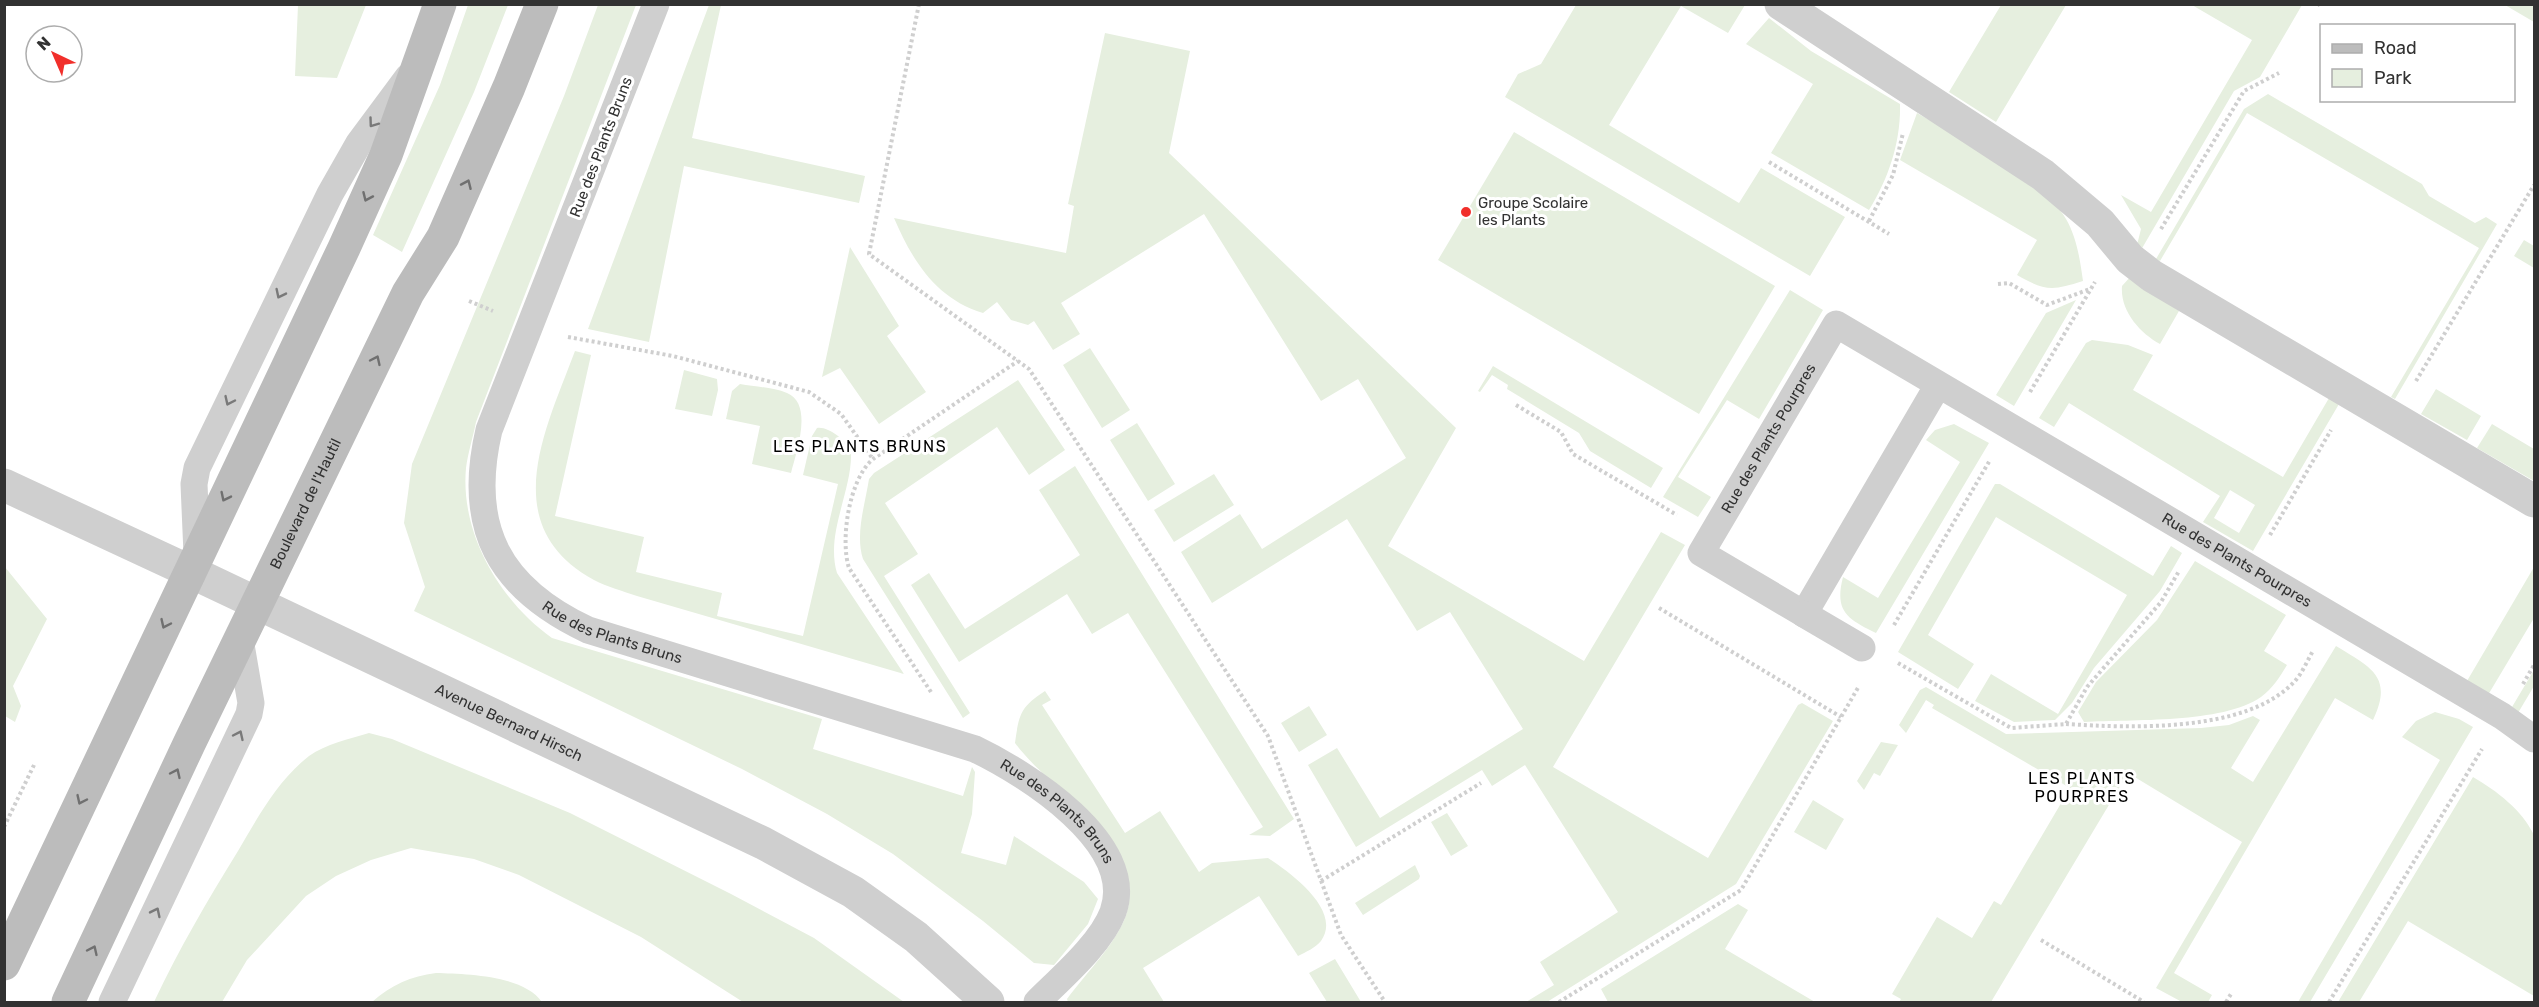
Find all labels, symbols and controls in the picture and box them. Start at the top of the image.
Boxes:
north arrow [24,24,84,84]
legend [2320,24,2515,102]
text: N [33,33,55,54]
text: Road [2374,37,2417,59]
text: Park [2374,67,2412,89]
street label: Rue des Plants Bruns [566,74,636,220]
one-way arrow [369,117,380,128]
one-way arrow [459,179,471,190]
one-way arrow [362,191,374,202]
place label: Groupe Scolaire les Plants [1478,194,1588,229]
marker: Groupe Scolaire les Plants [1459,205,1473,219]
one-way arrow [276,288,288,299]
one-way arrow [369,356,380,367]
street label: Rue des Plants Pourpres [1717,360,1820,517]
one-way arrow [224,395,236,406]
street label: Boulevard de l'Hautil [266,435,345,572]
district label: LES PLANTS BRUNS [773,437,947,456]
one-way arrow [221,490,232,501]
street label: Rue des Plants Pourpres [2159,509,2315,611]
street label: Rue des Plants Bruns [539,597,685,668]
one-way arrow [160,618,172,629]
street label: Avenue Bernard Hirsch [432,680,586,765]
one-way arrow [231,731,243,742]
street label: Rue des Plants Bruns [997,755,1118,867]
one-way arrow [169,768,181,779]
district label: LES PLANTS POURPRES [2028,769,2136,806]
one-way arrow [77,794,89,805]
one-way arrow [148,907,160,918]
one-way arrow [86,945,98,956]

